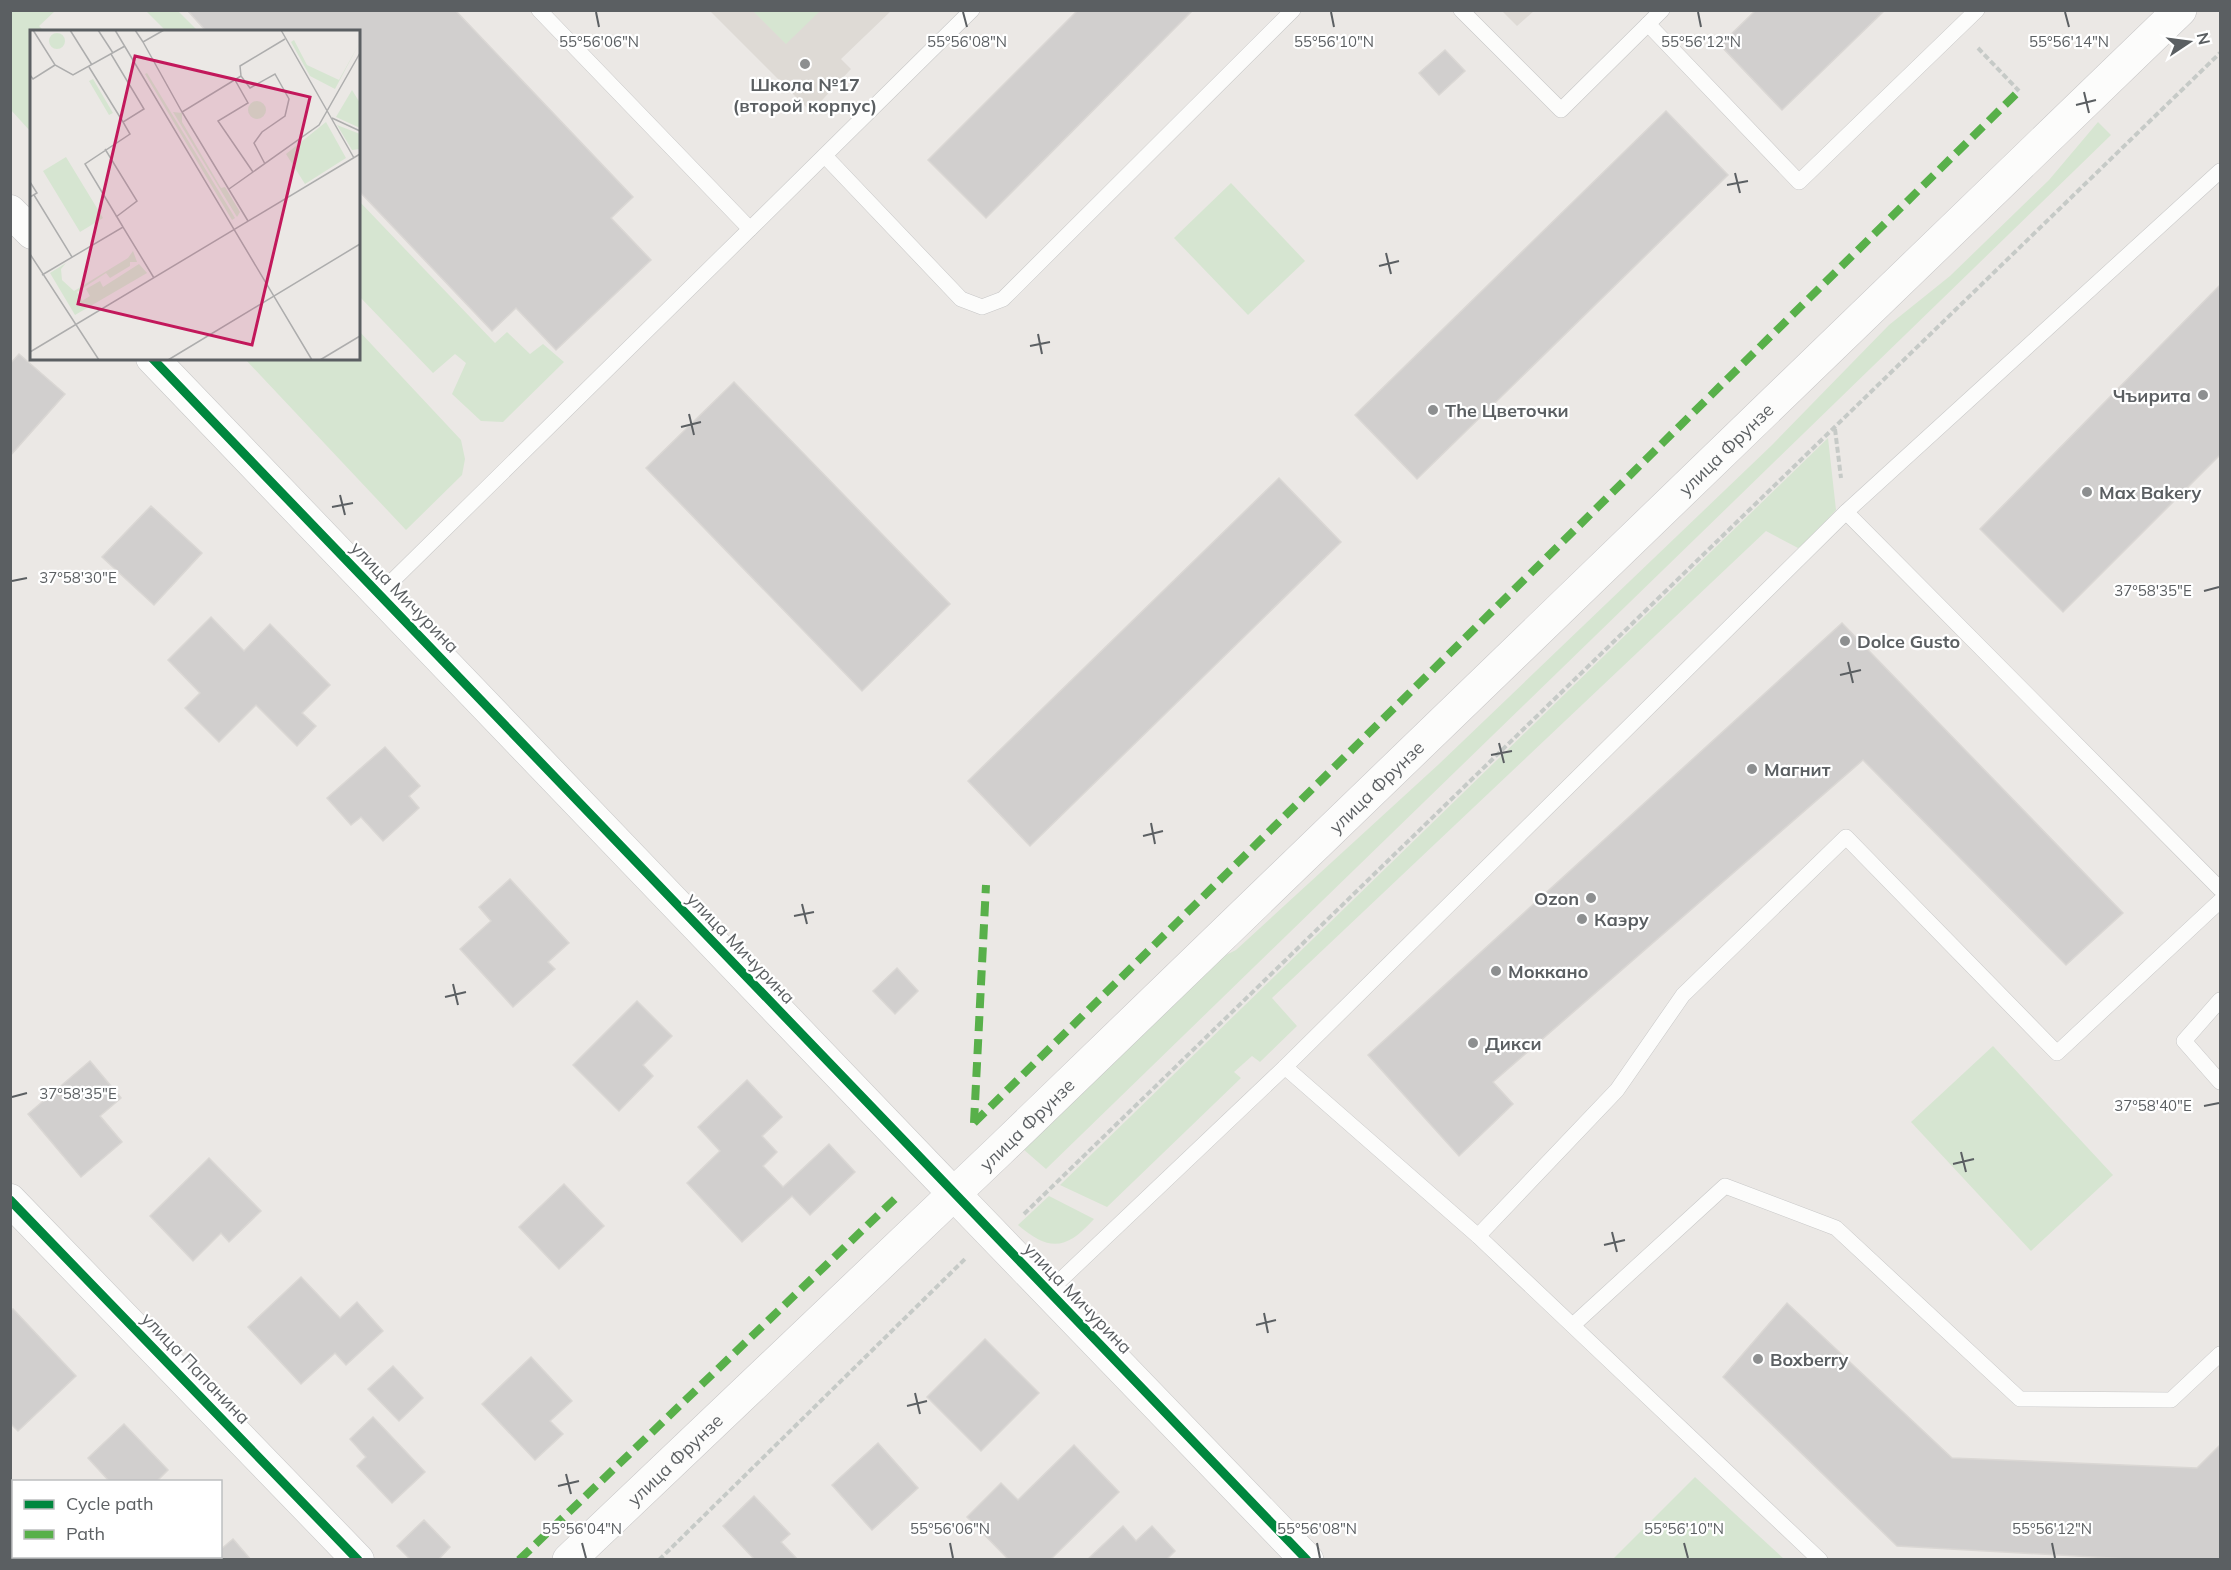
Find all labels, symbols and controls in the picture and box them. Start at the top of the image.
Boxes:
north arrow [2159,12,2219,72]
inset map [30,30,360,360]
text: N [2193,30,2215,47]
text: 55°56'06"N [559,32,639,51]
text: 55°56'08"N [927,32,1007,51]
text: 55°56'10"N [1294,32,1374,51]
text: 55°56'12"N [1661,32,1741,51]
text: 55°56'14"N [2029,32,2109,51]
marker: Школа №17 (второй корпус) [798,57,812,71]
place label: Школа №17 (второй корпус) [733,73,877,117]
place label: Чъирита [2113,384,2191,407]
marker: Чъирита [2196,388,2210,402]
street label: улица Фрунзе [1673,398,1778,500]
place label: The Цветочки [1445,399,1568,422]
marker: The Цветочки [1426,403,1440,417]
place label: Max Bakery [2099,481,2201,504]
marker: Max Bakery [2080,485,2094,499]
street label: улица Мичурина [346,536,464,658]
text: 37°58'30"E [39,568,117,587]
text: 37°58'35"E [2114,581,2192,600]
place label: Dolce Gusto [1857,630,1960,653]
marker: Dolce Gusto [1838,634,1852,648]
street label: улица Фрунзе [1324,735,1429,838]
place label: Магнит [1764,758,1831,781]
marker: Магнит [1745,762,1759,776]
street label: улица Мичурина [682,887,800,1009]
place label: Ozon [1534,887,1579,910]
marker: Ozon [1584,891,1598,905]
place label: Каэру [1594,908,1649,931]
marker: Каэру [1575,912,1589,926]
place label: Моккано [1508,960,1589,983]
marker: Моккано [1489,964,1503,978]
place label: Дикси [1485,1032,1542,1055]
marker: Дикси [1466,1036,1480,1050]
street label: улица Фрунзе [974,1073,1079,1175]
text: 37°58'35"E [39,1084,117,1103]
text: 37°58'40"E [2114,1096,2192,1115]
street label: улица Мичурина [1019,1237,1137,1359]
street label: улица Папанина [137,1307,255,1429]
place label: Boxberry [1770,1348,1848,1371]
marker: Boxberry [1751,1352,1765,1366]
street label: улица Фрунзе [622,1409,727,1510]
legend [12,1480,222,1558]
text: Cycle path [66,1492,153,1515]
text: 55°56'04"N [542,1519,622,1538]
text: 55°56'06"N [910,1519,990,1538]
text: 55°56'08"N [1277,1519,1357,1538]
text: 55°56'10"N [1644,1519,1724,1538]
text: 55°56'12"N [2012,1519,2092,1538]
text: Path [66,1522,105,1545]

